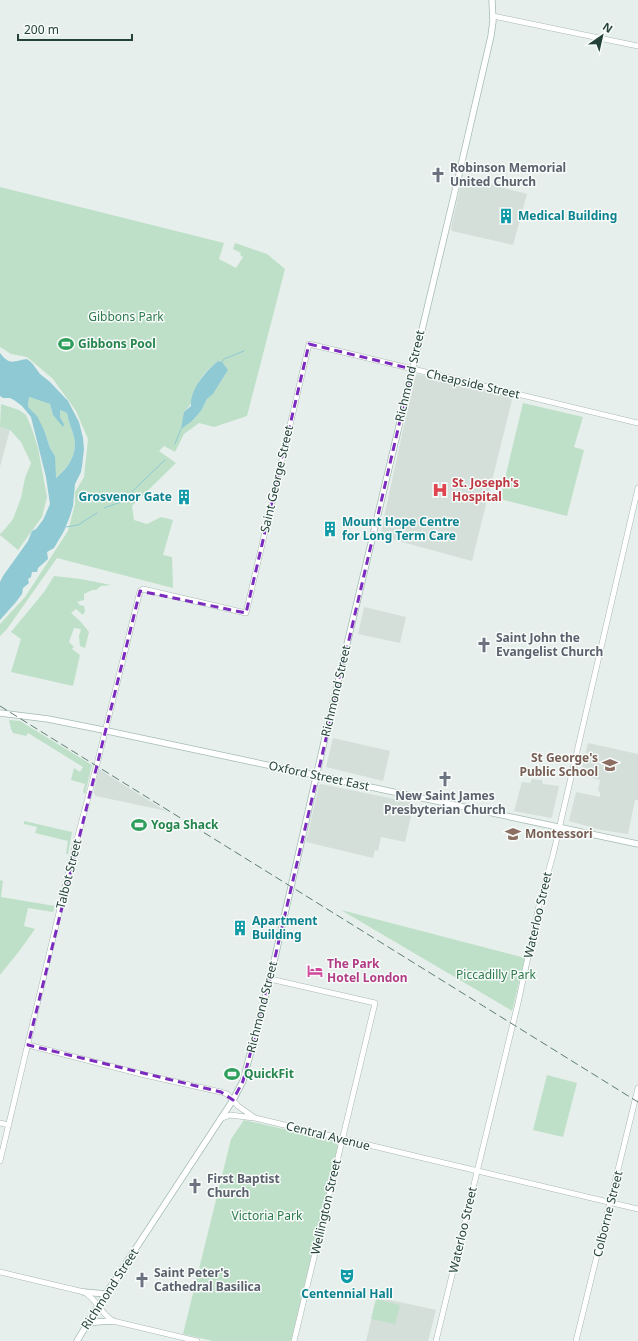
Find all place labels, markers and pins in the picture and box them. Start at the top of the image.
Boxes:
place label: Robinson Memorial United Church [450,159,566,190]
church icon: Robinson Memorial United Church [429,166,447,184]
building icon: Medical Building [497,207,515,225]
place label: Medical Building [518,207,617,224]
sports icon: Gibbons Pool [57,335,75,353]
place label: Gibbons Pool [78,335,156,352]
place label: St. Joseph's Hospital [452,474,519,505]
hospital icon: St. Joseph's Hospital [431,481,449,499]
place label: Grosvenor Gate [79,488,172,505]
building icon: Grosvenor Gate [175,488,193,506]
place label: Mount Hope Centre for Long Term Care [342,513,459,544]
building icon: Mount Hope Centre for Long Term Care [321,520,339,538]
place label: Saint John the Evangelist Church [496,629,603,660]
church icon: Saint John the Evangelist Church [475,636,493,654]
place label: St George's Public School [520,749,598,780]
school or university icon: St George's Public School [601,756,619,774]
church icon: New Saint James Presbyterian Church [436,770,454,788]
place label: New Saint James Presbyterian Church [384,787,506,818]
sports icon: Yoga Shack [130,816,148,834]
place label: Yoga Shack [151,816,219,833]
school or university icon: Montessori [504,825,522,843]
place label: Montessori [525,825,593,842]
place label: Apartment Building [252,912,318,943]
building icon: Apartment Building [231,919,249,937]
place label: The Park Hotel London [327,955,408,986]
hotel icon: The Park Hotel London [306,962,324,980]
sports icon: QuickFit [223,1065,241,1083]
place label: QuickFit [244,1065,294,1082]
place label: First Baptist Church [207,1170,280,1201]
church icon: First Baptist Church [186,1177,204,1195]
place label: Saint Peter's Cathedral Basilica [154,1264,261,1295]
theatre icon: Centennial Hall [338,1267,356,1285]
church icon: Saint Peter's Cathedral Basilica [133,1271,151,1289]
place label: Centennial Hall [301,1285,393,1302]

